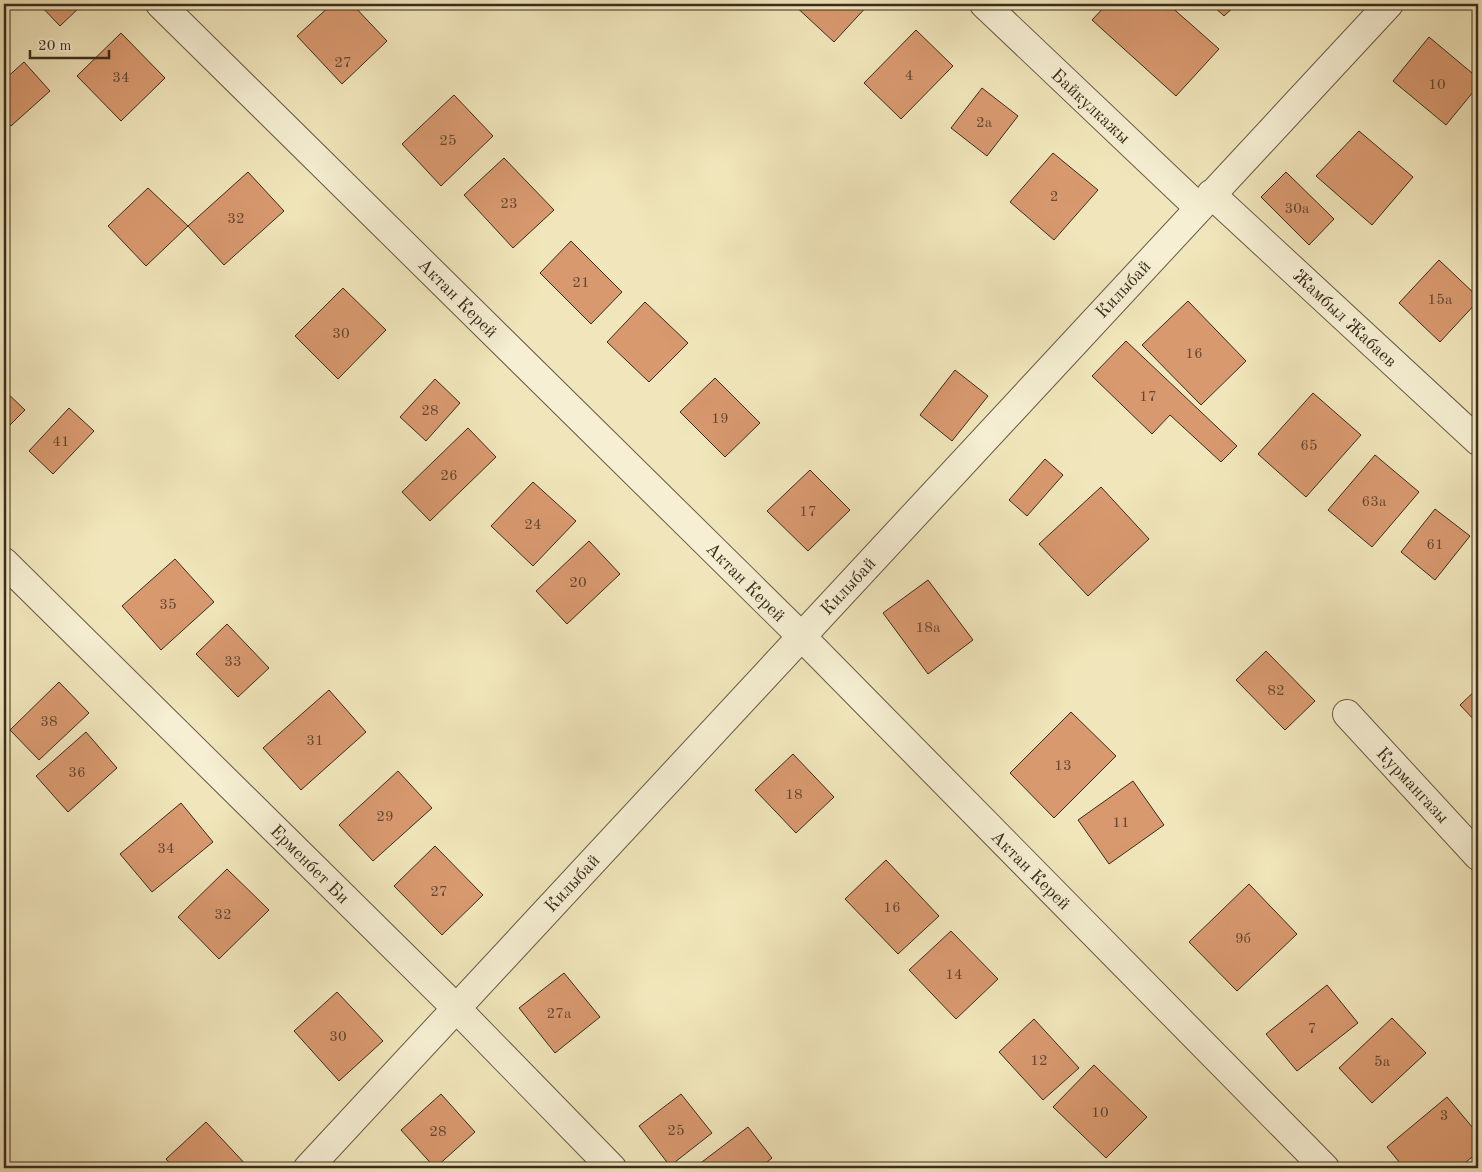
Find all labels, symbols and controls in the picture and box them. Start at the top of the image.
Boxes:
scale bar [30,28,109,60]
text: 20 m [38,39,72,54]
house number: 27 [334,56,352,71]
street label: Байкулкажы [1047,66,1133,148]
house number: 4 [905,69,913,84]
house number: 34 [112,71,130,86]
house number: 10 [1428,78,1446,93]
house number: 2а [976,116,993,131]
house number: 25 [439,134,457,149]
house number: 2 [1050,190,1058,205]
house number: 23 [500,197,518,212]
house number: 30а [1285,202,1310,217]
house number: 32 [227,212,245,227]
street label: Актан Керей [414,256,500,342]
street label: Килыбай [1093,257,1155,322]
street label: Жамбыл Жабаев [1289,266,1399,371]
house number: 21 [572,276,590,291]
house number: 15а [1428,293,1453,308]
house number: 30 [332,327,350,342]
house number: 16 [1185,347,1203,362]
house number: 17 [1139,390,1157,405]
house number: 28 [421,404,439,419]
house number: 19 [711,412,729,427]
house number: 41 [52,435,70,450]
house number: 65 [1300,439,1318,454]
house number: 26 [440,469,458,484]
house number: 63а [1362,495,1387,510]
house number: 17 [799,505,817,520]
house number: 24 [524,518,542,533]
house number: 61 [1426,538,1444,553]
street label: Актан Керей [702,540,788,626]
street label: Килыбай [818,554,880,619]
house number: 20 [569,576,587,591]
house number: 35 [159,598,177,613]
house number: 18а [916,621,941,636]
house number: 33 [224,655,242,670]
house number: 82 [1267,684,1285,699]
house number: 38 [40,715,58,730]
house number: 31 [306,734,324,749]
street label: Курмангазы [1373,744,1452,827]
house number: 13 [1054,759,1072,774]
house number: 36 [68,766,86,781]
house number: 18 [785,788,803,803]
house number: 29 [376,810,394,825]
house number: 11 [1112,816,1130,831]
street label: Ерменбет Би [266,822,352,908]
street label: Актан Керей [987,828,1073,914]
house number: 34 [157,842,175,857]
street label: Килыбай [542,851,604,916]
house number: 27 [430,885,448,900]
house number: 16 [883,901,901,916]
house number: 32 [214,908,232,923]
house number: 9б [1235,932,1251,947]
house number: 14 [945,968,963,983]
house number: 27а [547,1007,572,1022]
house number: 7 [1308,1022,1316,1037]
house number: 30 [329,1030,347,1045]
house number: 12 [1030,1054,1048,1069]
house number: 5а [1374,1055,1391,1070]
house number: 10 [1091,1106,1109,1121]
house number: 3 [1440,1109,1448,1124]
house number: 25 [667,1124,685,1139]
house number: 28 [429,1125,447,1140]

